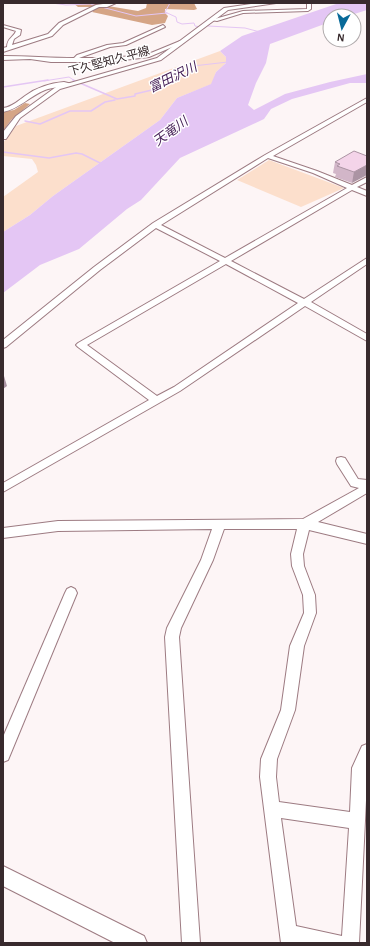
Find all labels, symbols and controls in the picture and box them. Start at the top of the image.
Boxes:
north arrow [322,8,362,48]
text: N [336,32,345,43]
street label: 下久堅知久平線 [67,43,151,78]
water label: 富田沢川 [146,59,201,95]
water label: 天竜川 [151,113,192,149]

